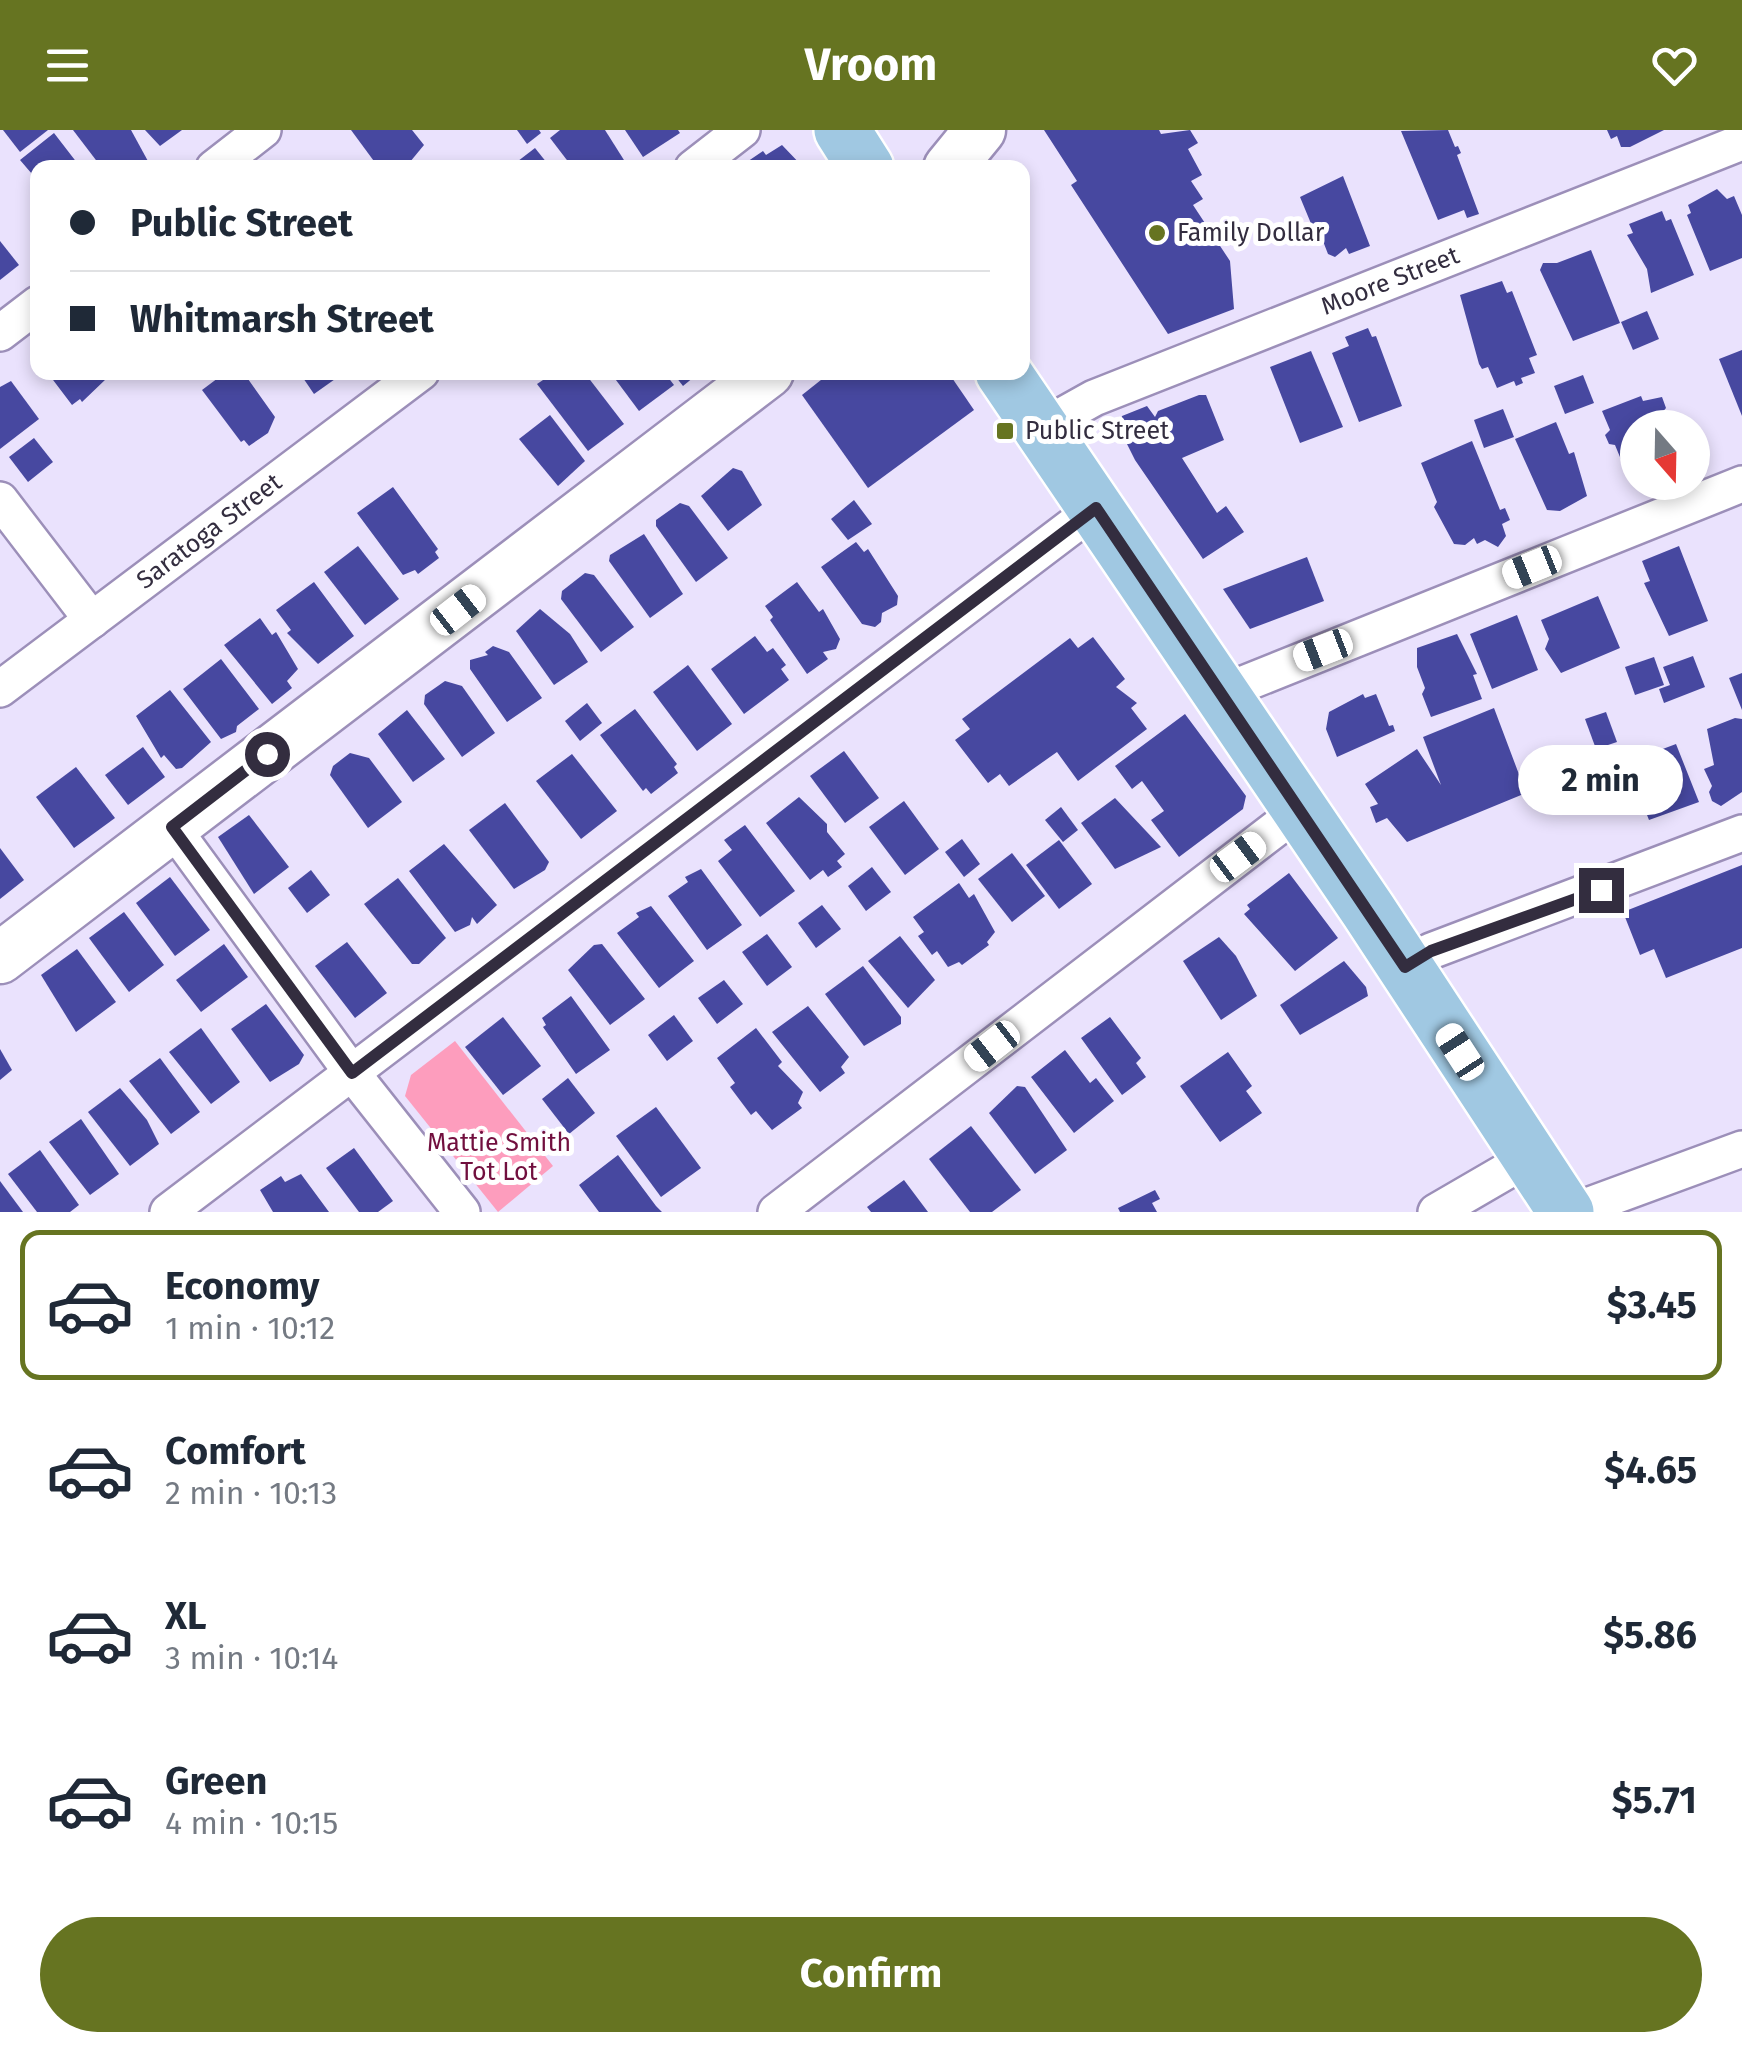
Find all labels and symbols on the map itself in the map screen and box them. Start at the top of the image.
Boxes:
place label: Family Dollar [1177,218,1325,248]
marker: Family Dollar [1146,222,1168,244]
street label: Moore Street [1317,240,1464,322]
north arrow [1620,410,1710,500]
place label: Public Street [1025,416,1170,446]
marker: Public Street [994,420,1016,442]
street label: Saratoga Street [131,467,288,596]
car [1499,542,1565,592]
car [425,580,491,640]
car [1290,625,1356,675]
route start [245,732,290,777]
callout: 2 min [1518,745,1684,815]
car [1205,827,1271,887]
route end [1579,868,1624,913]
car [959,1016,1025,1076]
car [1431,1019,1489,1085]
park label: Mattie Smith Tot Lot [427,1128,571,1187]

